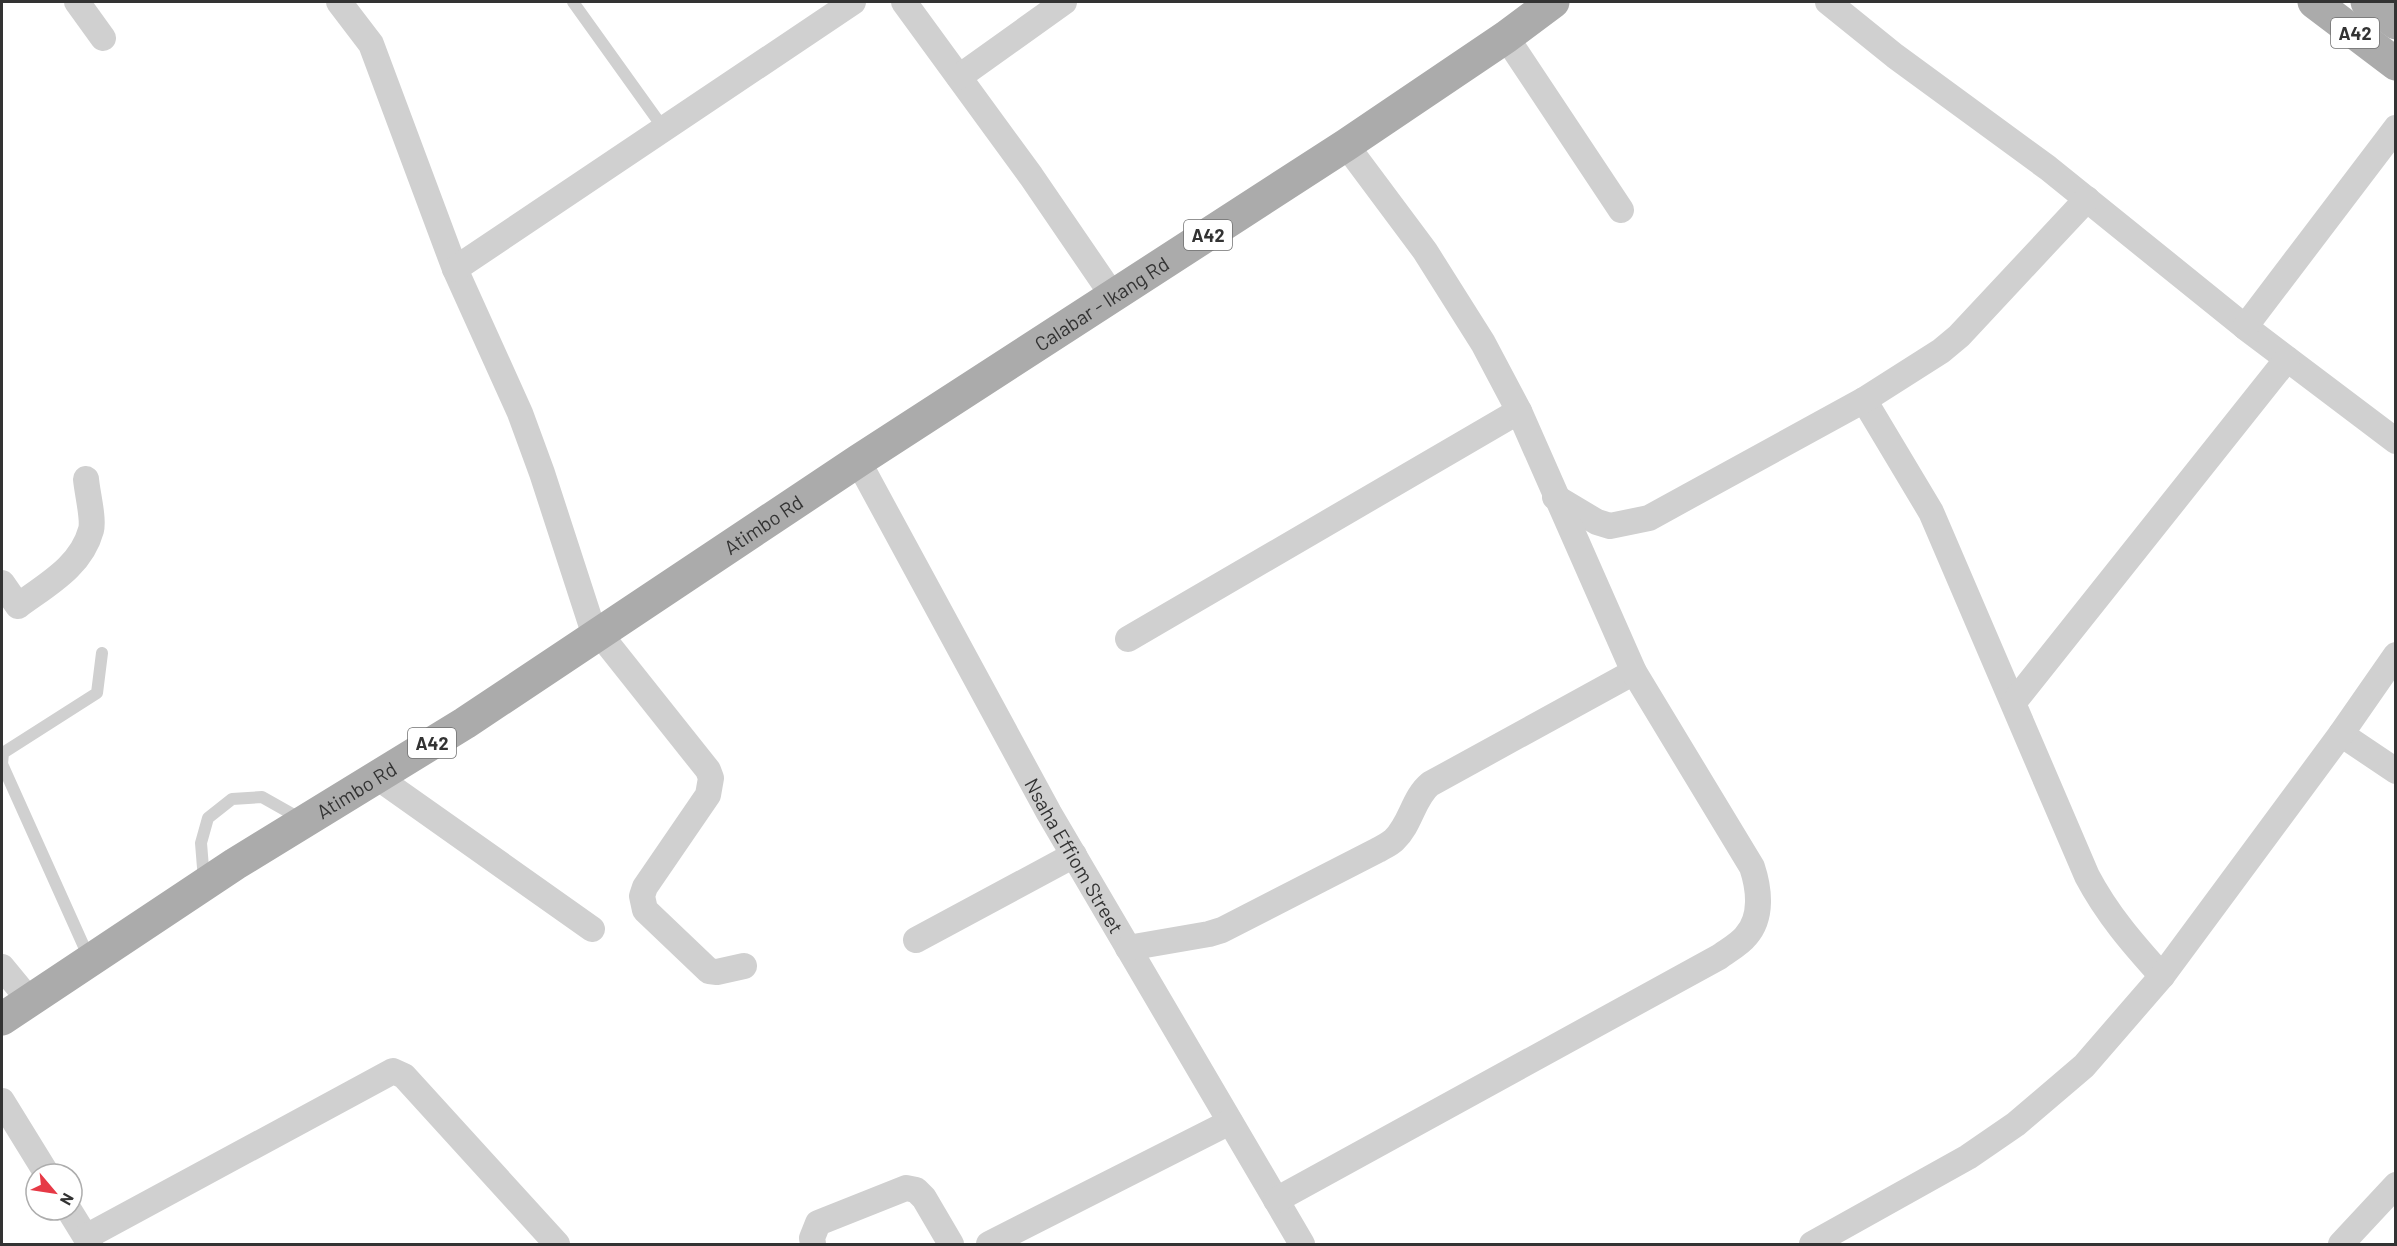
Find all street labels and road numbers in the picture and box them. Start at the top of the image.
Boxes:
road number: A42 [2331,18,2379,48]
road number: A42 [1184,220,1232,250]
street label: Calabar - Ikang Rd [1030,251,1173,356]
street label: Atimbo Rd [719,489,807,559]
road number: A42 [408,728,456,758]
street label: Atimbo Rd [312,756,401,823]
street label: Nsaha Effiom Street [1020,774,1129,937]

